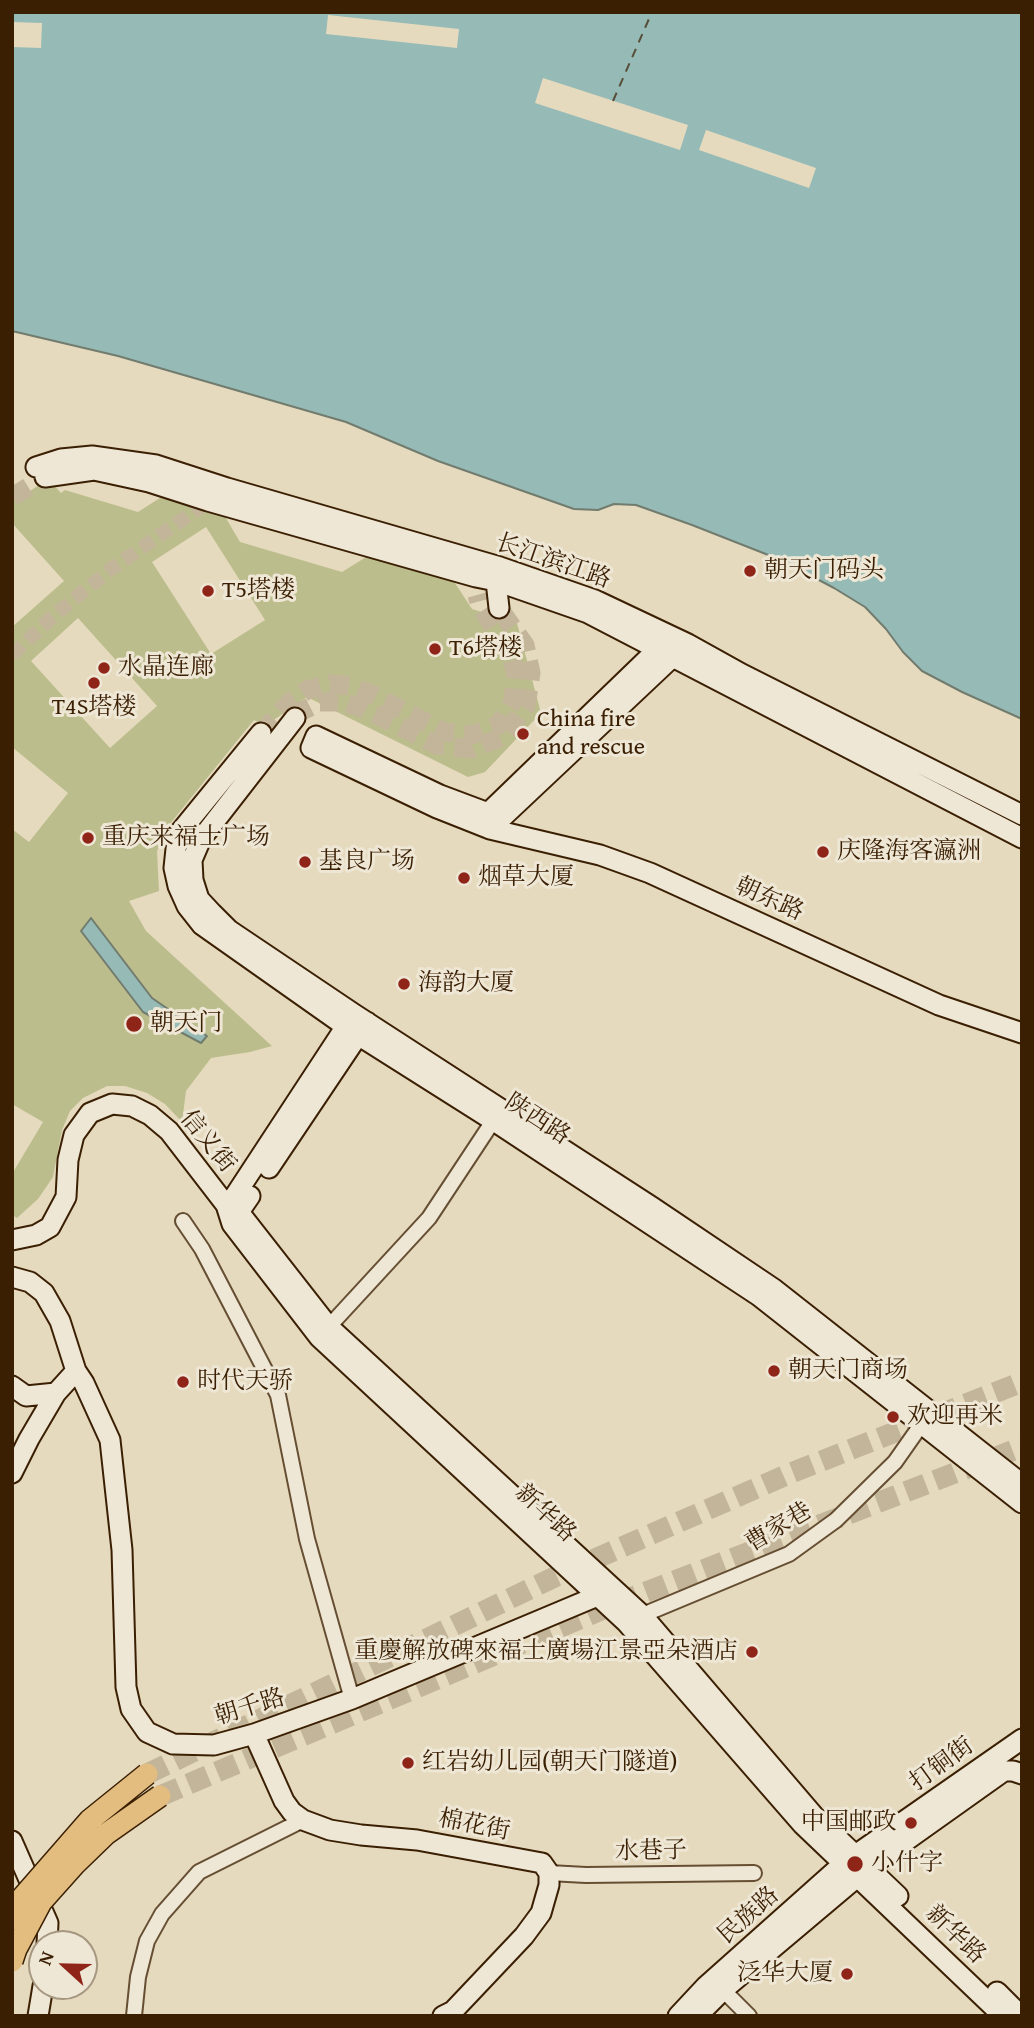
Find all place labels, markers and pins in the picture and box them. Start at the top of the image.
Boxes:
place label: 朝天门码头 [764,557,884,585]
marker: 朝天门码头 [742,563,758,579]
place label: T5塔楼 [222,577,295,605]
marker: T5塔楼 [200,583,216,599]
place label: T6塔楼 [449,635,522,663]
marker: T6塔楼 [427,641,443,657]
place label: 水晶连廊 [118,654,214,682]
marker: 水晶连廊 [96,660,112,676]
marker: T4S塔楼 [86,675,102,691]
place label: T4S塔楼 [52,694,136,722]
place label: China fire and rescue [537,706,645,762]
marker: China fire and rescue [515,726,531,742]
place label: 重庆来福士广场 [102,824,270,852]
marker: 重庆来福士广场 [80,830,96,846]
place label: 庆隆海客瀛洲 [837,838,981,866]
marker: 庆隆海客瀛洲 [815,844,831,860]
place label: 基良广场 [319,848,415,876]
marker: 基良广场 [297,854,313,870]
place label: 烟草大厦 [478,864,574,892]
marker: 烟草大厦 [456,870,472,886]
place label: 海韵大厦 [418,970,514,998]
marker: 海韵大厦 [396,976,412,992]
place label: 朝天门 [150,1010,222,1038]
marker: 朝天门 [124,1014,144,1034]
place label: 朝天门商场 [788,1357,908,1385]
marker: 朝天门商场 [766,1363,782,1379]
place label: 时代天骄 [197,1368,293,1396]
marker: 时代天骄 [175,1374,191,1390]
place label: 欢迎再米 [907,1403,1003,1431]
marker: 欢迎再米 [885,1409,901,1425]
place label: 重慶解放碑來福士廣場江景亞朵酒店 [354,1638,738,1666]
marker: 重慶解放碑來福士廣場江景亞朵酒店 [744,1644,760,1660]
place label: 红岩幼儿园(朝天门隧道) [422,1749,677,1777]
marker: 红岩幼儿园(朝天门隧道) [400,1755,416,1771]
place label: 中国邮政 [801,1809,897,1837]
marker: 中国邮政 [903,1815,919,1831]
place label: 小什字 [871,1850,943,1878]
marker: 小什字 [845,1854,865,1874]
place label: 泛华大厦 [737,1960,833,1988]
marker: 泛华大厦 [839,1966,855,1982]

